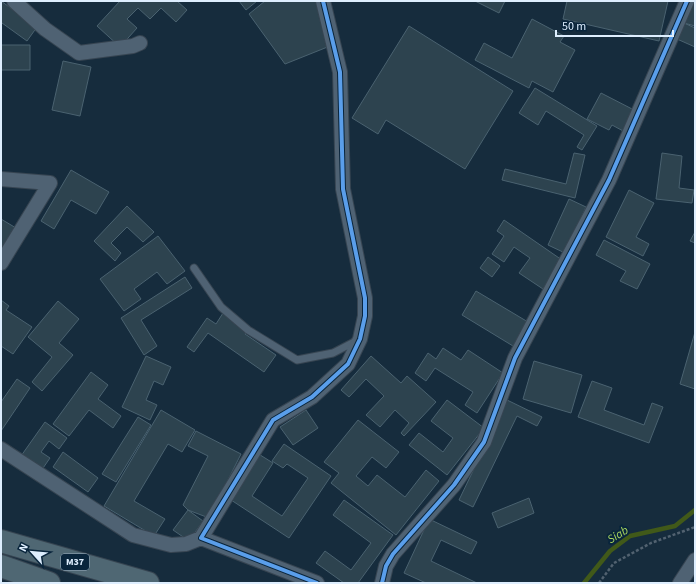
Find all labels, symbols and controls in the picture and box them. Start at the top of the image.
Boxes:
scale bar [556,12,673,38]
text: 50 m [562,18,586,35]
water label: Siab [604,522,632,548]
north arrow [12,532,52,572]
text: N [15,541,32,554]
road number: M37 [61,554,89,570]

